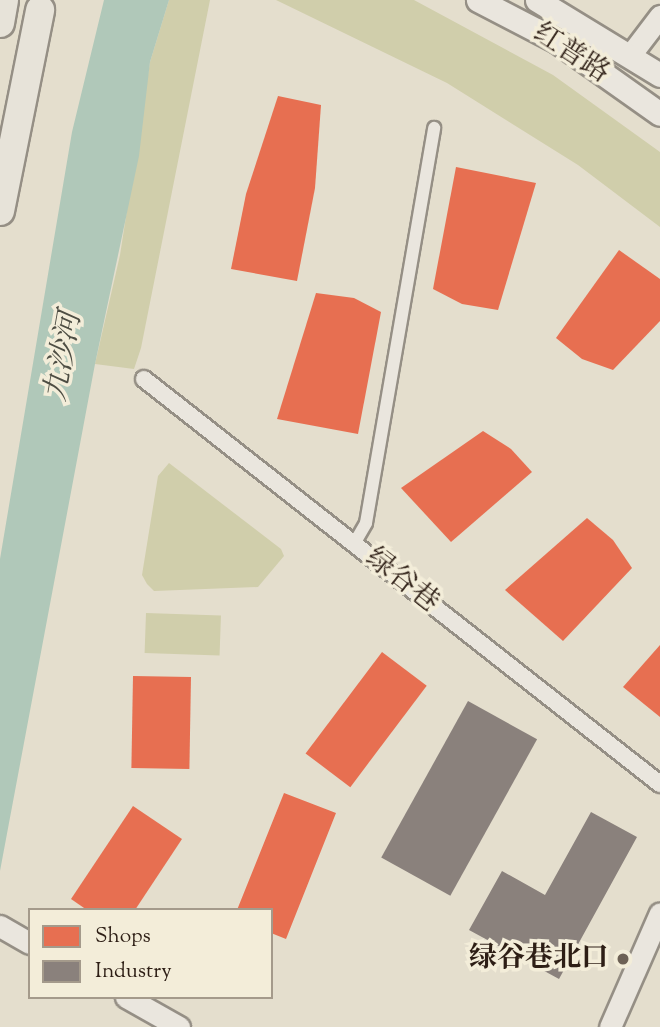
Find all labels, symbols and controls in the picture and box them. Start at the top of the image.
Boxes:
street label: 红普路 [527,17,615,91]
water label: 九沙河 [39,310,91,404]
street label: 绿谷巷 [359,542,445,620]
legend [28,908,273,999]
text: Shops [95,922,151,952]
place label: 绿谷巷北口 [469,942,609,976]
marker: 绿谷巷北口 [615,951,631,967]
text: Industry [95,957,172,987]

